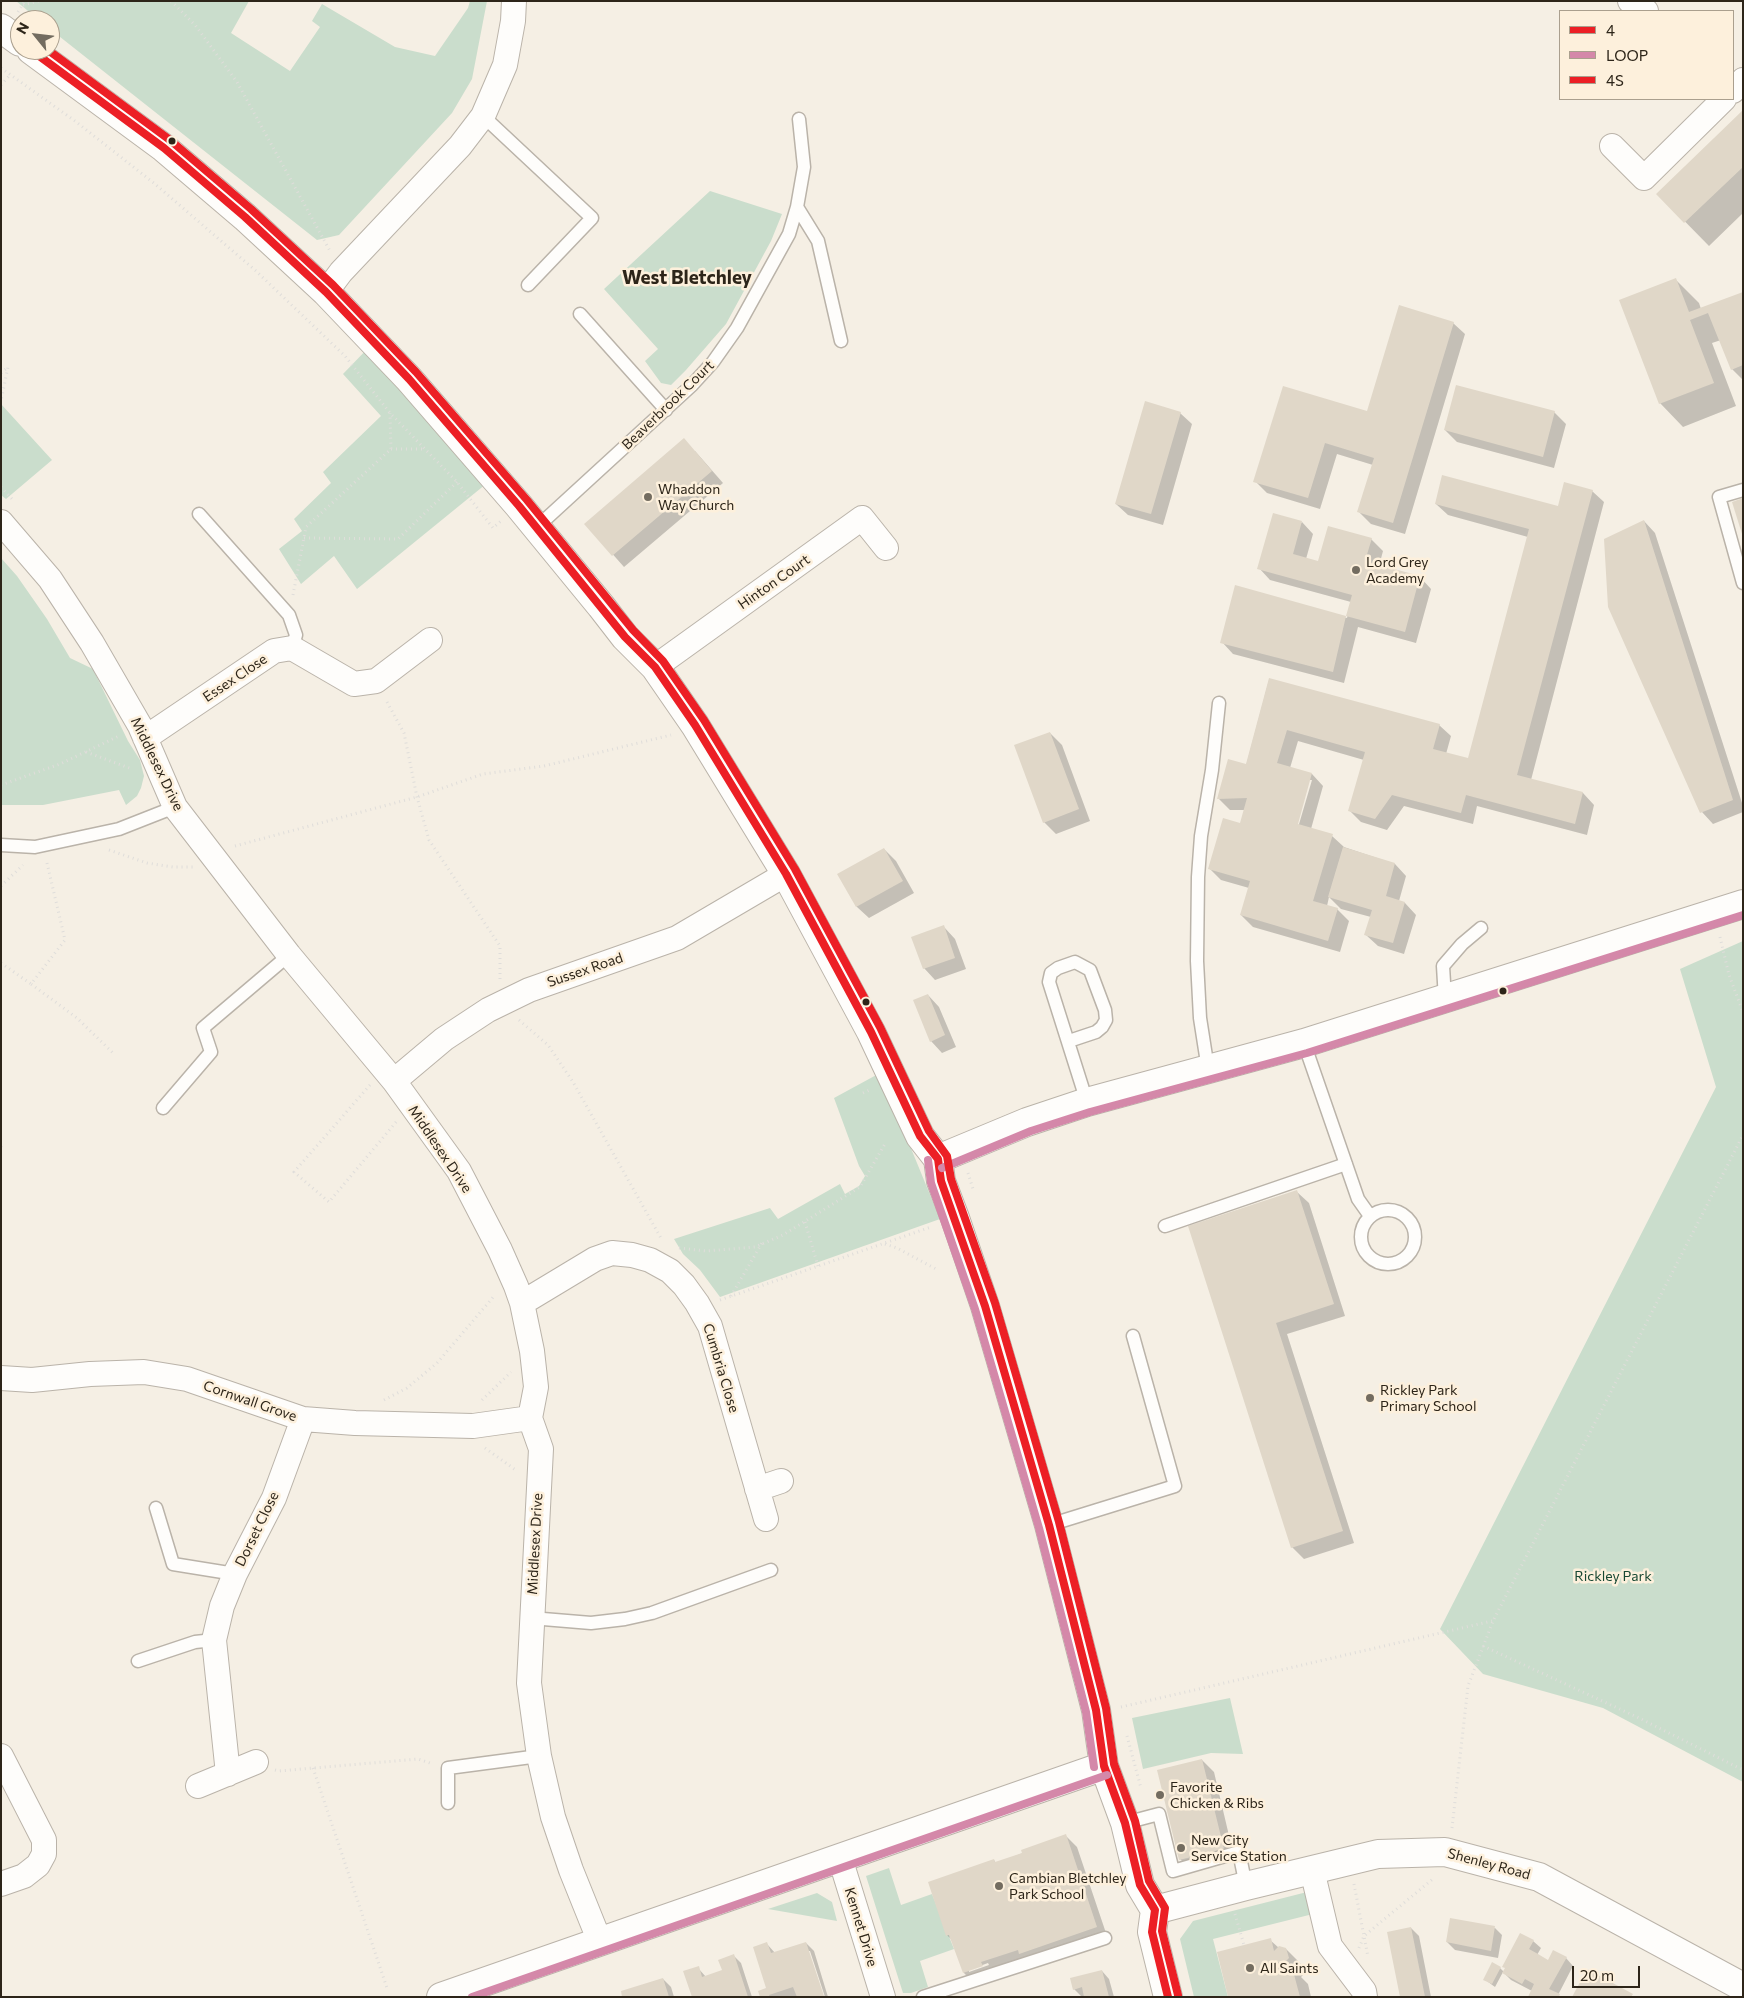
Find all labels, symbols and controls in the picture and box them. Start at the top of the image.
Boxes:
north arrow [10,10,60,60]
legend [1559,10,1734,100]
text: N [12,19,32,37]
text: 4 [1606,21,1615,39]
text: LOOP [1606,46,1648,64]
text: 4S [1606,71,1624,89]
unlabelled marker [167,136,177,146]
district label: West Bletchley [622,267,752,289]
street label: Beaverbrook Court [619,357,717,453]
place label: Whaddon Way Church [658,481,734,514]
marker: Whaddon Way Church [642,491,654,503]
street label: Hinton Court [735,551,813,613]
place label: Lord Grey Academy [1366,554,1429,586]
marker: Lord Grey Academy [1350,564,1362,576]
street label: Essex Close [200,650,270,706]
street label: Middlesex Drive [127,715,187,813]
street label: Sussex Road [545,949,625,991]
unlabelled marker [1498,986,1508,996]
unlabelled marker [861,997,871,1007]
street label: Middlesex Drive [405,1102,475,1196]
street label: Cumbria Close [699,1321,743,1415]
street label: Cornwall Grove [201,1377,299,1425]
place label: Rickley Park Primary School [1380,1382,1476,1414]
marker: Rickley Park Primary School [1364,1392,1376,1404]
street label: Dorset Close [232,1489,282,1569]
street label: Middlesex Drive [524,1493,546,1595]
park label: Rickley Park [1574,1568,1652,1584]
place label: Favorite Chicken & Ribs [1170,1779,1264,1811]
marker: Favorite Chicken & Ribs [1154,1789,1166,1801]
place label: New City Service Station [1191,1832,1287,1864]
marker: New City Service Station [1175,1842,1187,1854]
street label: Shenley Road [1446,1845,1532,1883]
place label: Cambian Bletchley Park School [1009,1870,1126,1902]
marker: Cambian Bletchley Park School [993,1880,1005,1892]
street label: Kennet Drive [841,1885,881,1969]
scale bar [1574,1956,1642,1988]
place label: All Saints [1260,1960,1319,1976]
marker: All Saints [1244,1962,1256,1974]
text: 20 m [1580,1966,1614,1984]

